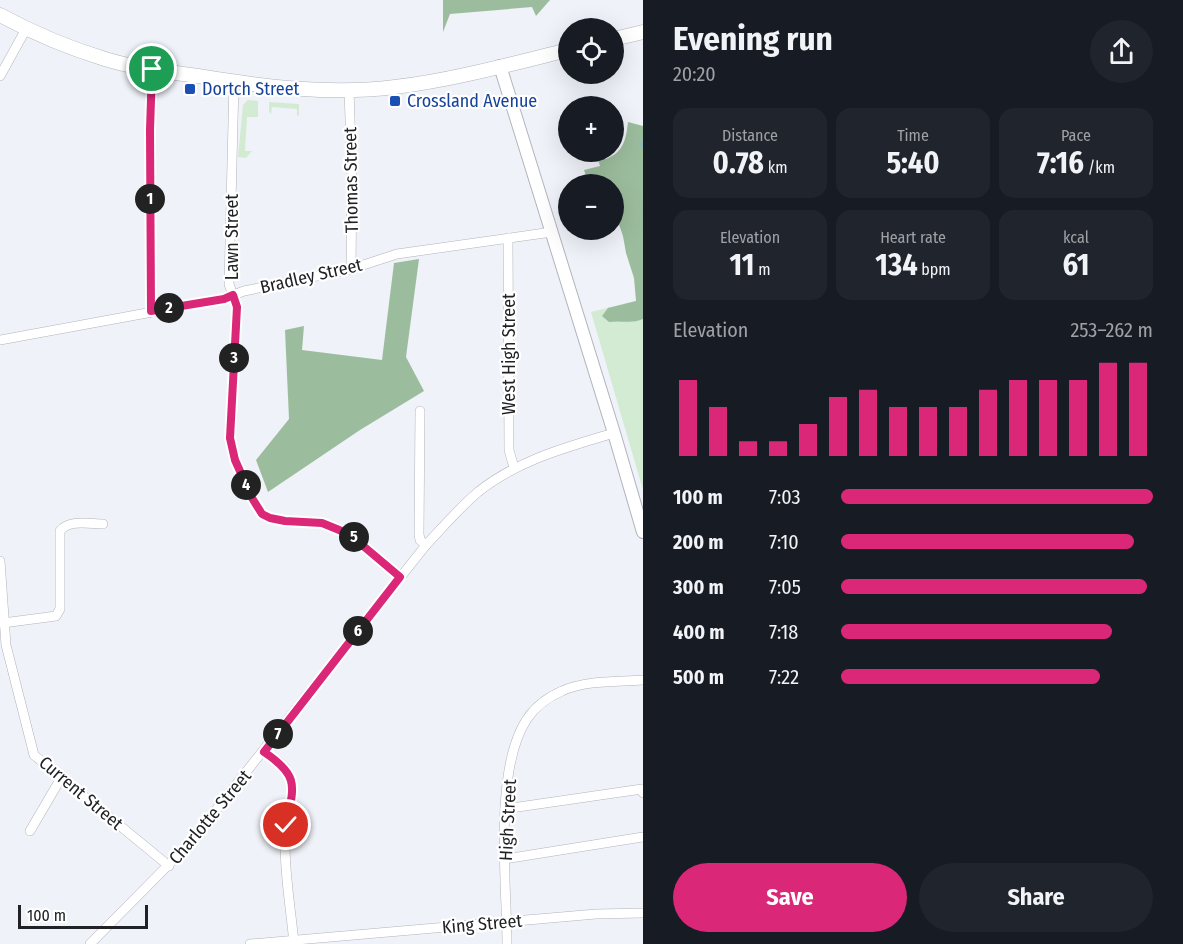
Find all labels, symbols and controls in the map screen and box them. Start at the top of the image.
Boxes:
map controls [558,18,624,240]
button: locate [558,18,624,84]
text: Evening run [673,19,833,59]
button: share [1090,20,1153,83]
pin [126,43,177,94]
icon: arrive [135,52,168,85]
text: 20:20 [673,62,716,86]
place label: Dortch Street [202,78,300,100]
marker: Dortch Street [183,82,197,96]
place label: Crossland Avenue [407,90,537,112]
marker: Crossland Avenue [388,94,402,108]
button: + [558,96,624,162]
text: Distance [722,126,778,145]
text: Time [897,126,929,145]
text: Pace [1061,126,1091,145]
street label: Thomas Street [339,127,363,233]
text: 0.78 [713,145,764,181]
text: 5:40 [886,145,940,181]
text: 7:16 [1037,145,1084,181]
text: km [764,158,787,177]
text: /km [1084,158,1115,177]
button: − [558,174,624,240]
pin: 1 [135,184,165,214]
text: 1 [147,189,153,208]
street label: Lawn Street [221,194,243,280]
text: Elevation [720,228,780,247]
text: Heart rate [880,228,946,247]
text: kcal [1063,228,1089,247]
text: 11 [730,247,754,283]
text: 134 [875,247,918,283]
text: 61 [1063,247,1089,283]
street label: Bradley Street [258,254,364,298]
text: m [754,260,770,279]
text: bpm [918,260,951,279]
pin: 2 [154,293,184,323]
street label: West High Street [498,293,520,415]
text: 2 [165,298,173,317]
text: Elevation [673,318,748,342]
text: 253–262 m [1070,318,1153,342]
pin: 3 [219,343,249,373]
text: 3 [230,348,238,367]
pin: 4 [231,470,261,500]
text: 4 [242,475,250,494]
text: 100 m [673,485,723,509]
text: 7:03 [769,485,801,509]
pin: 5 [339,522,369,552]
text: 5 [350,527,358,546]
text: 200 m [673,530,724,554]
text: 7:10 [769,530,799,554]
text: 300 m [673,575,724,599]
text: 7:05 [769,575,801,599]
pin: 6 [343,616,373,646]
text: 400 m [673,620,725,644]
text: 7:18 [769,620,798,644]
text: 6 [354,621,362,640]
text: 500 m [673,665,724,689]
text: 7:22 [769,665,799,689]
pin: 7 [263,719,293,749]
text: 7 [275,724,281,743]
street label: Current Street [34,751,128,835]
street label: Charlotte Street [164,765,256,869]
street label: High Street [495,778,521,861]
pin [260,799,311,850]
icon: check [269,808,302,841]
button: Save [673,863,907,932]
button: Share [919,863,1153,932]
scale bar [18,902,148,930]
text: 100 m [27,906,66,925]
street label: King Street [441,910,523,938]

